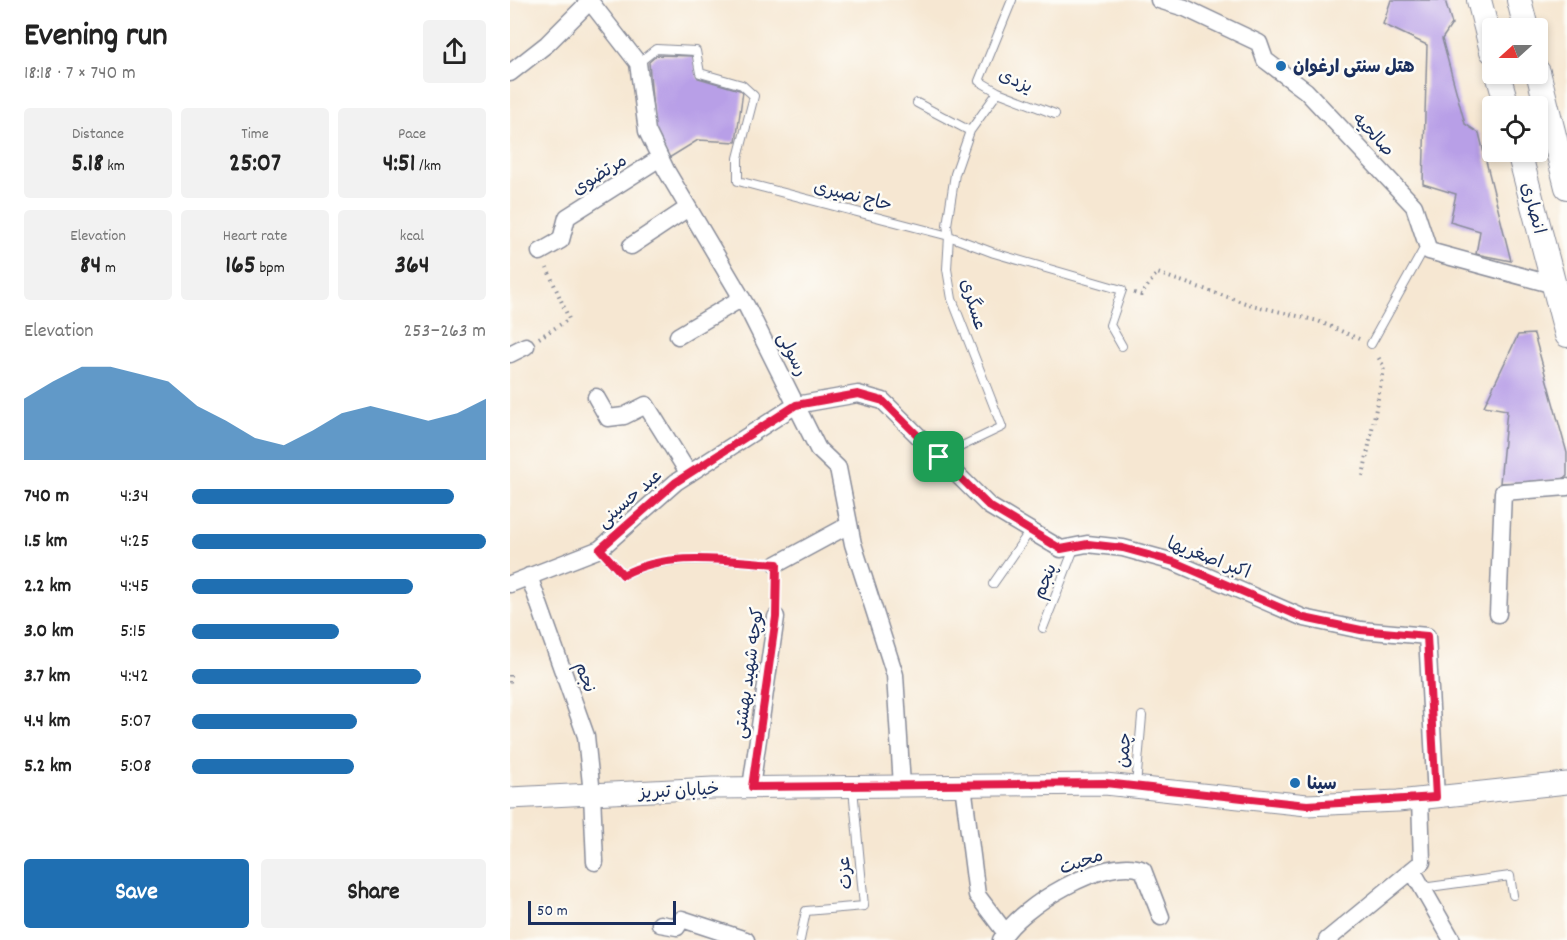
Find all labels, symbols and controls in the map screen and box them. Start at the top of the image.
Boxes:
text: Evening run [24,14,168,61]
north arrow [1482,18,1548,84]
map controls [1482,18,1548,162]
button: share [423,20,486,83]
place label: هتل سنتی ارغوان [1293,56,1415,81]
marker: هتل سنتی ارغوان [1274,59,1288,73]
text: 18:18 · 7 × 740 m [24,60,136,88]
street label: یزدی [994,64,1036,101]
button: locate [1482,96,1548,162]
street label: صالحیه [1345,108,1399,163]
text: Distance [72,123,124,146]
text: Time [241,123,269,146]
text: Pace [398,123,426,146]
text: 5.18 [71,146,104,183]
text: 25:07 [229,146,281,183]
text: 4:51 [383,146,416,183]
street label: مرتضوی [568,149,633,203]
text: km [104,155,125,178]
text: /km [416,155,441,178]
street label: حاج نصیری [811,176,894,219]
street label: انصاری [1513,180,1550,237]
text: Elevation [70,225,126,248]
text: Heart rate [223,225,287,248]
text: kcal [400,225,424,248]
text: 84 [80,248,101,285]
text: 165 [225,248,256,285]
text: 364 [394,248,430,285]
text: m [101,257,116,280]
text: bpm [256,257,285,280]
street label: عسگری [952,276,991,333]
text: Elevation [24,318,94,346]
text: 253–263 m [403,318,486,346]
street label: رسولی [769,329,812,381]
pin [913,431,964,482]
icon: arrive [922,440,955,473]
street label: عبد حسینی [593,465,669,535]
text: 740 m [24,483,69,511]
text: 4:34 [120,483,149,511]
text: 1.5 km [24,528,67,556]
text: 4:25 [120,528,150,556]
street label: اکبر اصغریها [1163,532,1253,587]
street label: پنجم [1028,560,1065,603]
text: 2.2 km [24,573,71,601]
text: 4:45 [120,573,149,601]
street label: کوچه شهید بهشتی [729,606,772,741]
text: 3.0 km [24,618,74,646]
text: 5:15 [120,618,146,646]
street label: نجم [567,659,600,696]
text: 3.7 km [24,663,70,691]
text: 4:42 [120,663,149,691]
text: 4.4 km [24,708,70,736]
text: 5:07 [120,708,151,736]
street label: چمن [1111,731,1139,769]
text: 5.2 km [24,753,72,781]
text: 5:08 [120,753,152,781]
place label: سینا [1307,773,1337,798]
marker: سینا [1288,776,1302,790]
street label: خیابان تبریز [636,778,720,807]
street label: محبت [1057,844,1107,882]
street label: عزت [833,855,860,890]
button: Save [24,859,249,928]
button: Share [261,859,486,928]
scale bar [528,898,676,926]
text: 50 m [537,900,568,923]

